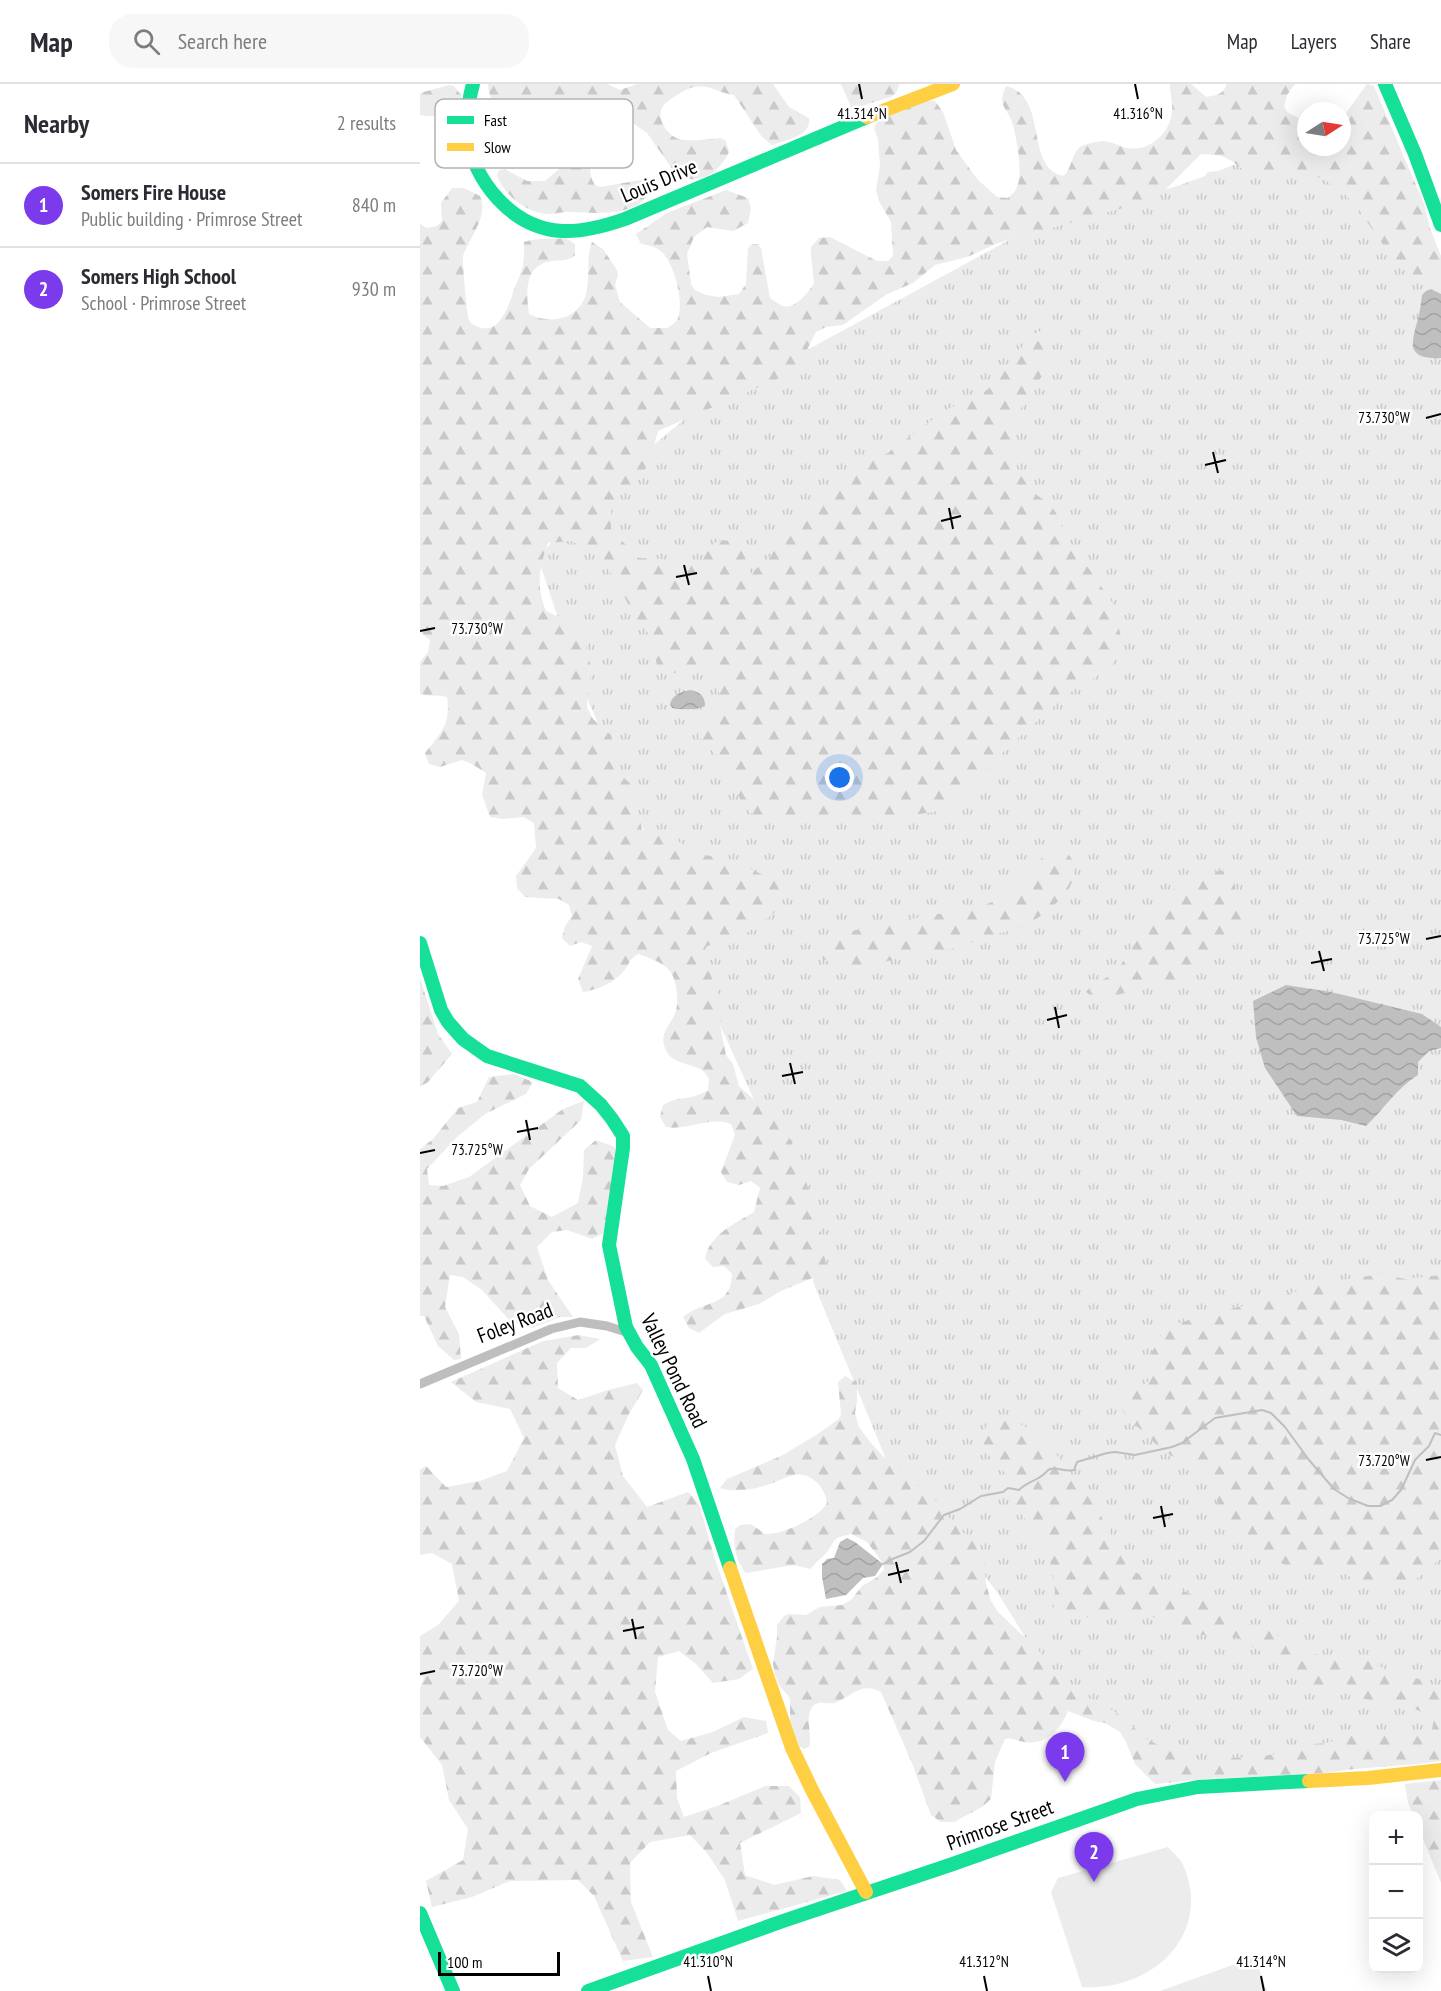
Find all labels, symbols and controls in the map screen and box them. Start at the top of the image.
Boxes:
search box [109,14,529,68]
text: Map [30,23,73,60]
icon: search [130,25,163,58]
text: Search here [178,27,267,55]
text: Map [1227,28,1258,55]
text: Layers [1291,28,1337,55]
text: Share [1370,28,1411,55]
legend [435,99,633,168]
north arrow [1297,102,1351,156]
text: 41.314°N [837,104,887,123]
text: 41.316°N [1113,104,1163,123]
text: Nearby [24,107,89,140]
text: 2 results [337,110,396,136]
text: Fast [484,110,507,130]
text: Slow [484,137,511,157]
street label: Louis Drive [617,152,701,209]
text: Somers Fire House [81,178,226,206]
text: 1 [39,192,48,218]
text: 840 m [352,192,396,218]
text: Public building · Primrose Street [81,206,302,232]
text: Somers High School [81,262,236,290]
text: 2 [39,276,48,302]
text: 930 m [352,276,396,302]
text: School · Primrose Street [81,290,246,316]
text: 73.730°W [1358,408,1410,427]
text: 73.730°W [451,619,503,638]
your location [825,763,854,792]
text: 73.725°W [1358,929,1410,948]
text: 73.725°W [451,1140,503,1159]
street label: Foley Road [473,1296,556,1349]
street label: Valley Pond Road [635,1308,714,1432]
text: 73.720°W [1358,1451,1410,1470]
text: 73.720°W [451,1661,503,1680]
pin: 1 [1046,1732,1084,1782]
street label: Primrose Street [943,1793,1057,1856]
map controls [1369,1811,1423,1973]
button: + [1369,1811,1423,1865]
pin: 2 [1074,1832,1114,1882]
button: − [1369,1865,1423,1919]
button: layers [1369,1919,1423,1973]
scale bar [438,1949,560,1976]
text: 100 m [447,1952,482,1972]
text: 41.310°N [683,1952,733,1971]
text: 41.312°N [959,1952,1009,1971]
text: 41.314°N [1236,1952,1286,1971]

